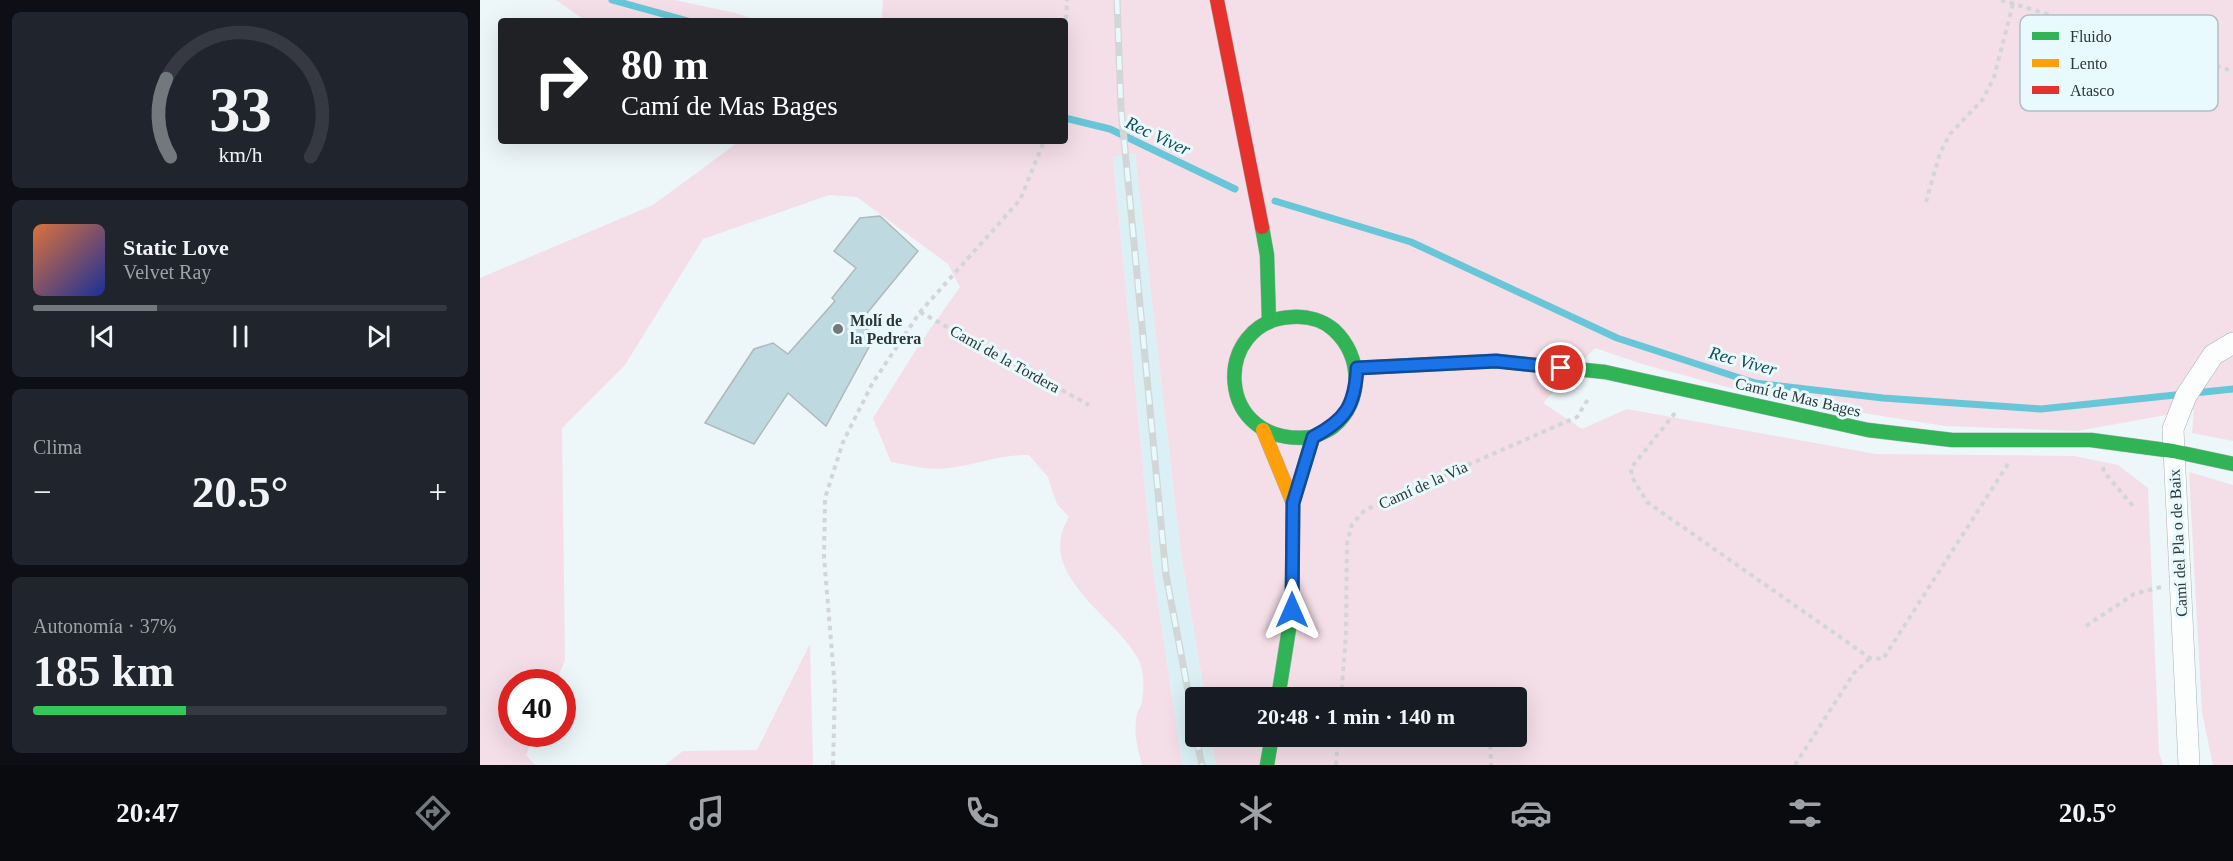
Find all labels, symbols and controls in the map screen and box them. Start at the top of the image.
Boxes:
legend [2020,15,2218,111]
text: Fluido [2070,28,2112,45]
icon: right [522,42,600,120]
text: 80 m [621,42,709,88]
text: Lento [2070,55,2107,72]
text: 33 [209,75,271,144]
text: Atasco [2070,82,2114,99]
text: Camí de Mas Bages [621,91,838,121]
water label: Rec Viver [1122,112,1194,160]
text: km/h [218,144,262,168]
text: Static Love [123,235,229,260]
text: Velvet Ray [123,261,211,283]
place label: Molí de la Pedrera [850,312,921,347]
icon: previous [86,320,119,353]
icon: pause [224,320,257,353]
icon: next [362,320,395,353]
marker: Molí de la Pedrera [831,322,845,336]
street label: Camí de la Tordera [947,322,1063,396]
pin [1535,342,1586,393]
water label: Rec Viver [1706,342,1780,380]
icon: arrive [1544,351,1577,384]
street label: Camí de Mas Bages [1733,374,1862,421]
text: Clima [33,436,82,458]
street label: Camí de la Via [1376,458,1470,512]
text: 20.5° [192,467,288,517]
street label: Camí del Pla o de Baix [2166,469,2190,617]
text: − [33,474,52,510]
text: + [428,474,447,510]
position arrow [1260,578,1324,642]
text: Autonomía · 37% [33,615,176,637]
text: 185 km [33,646,174,696]
speed limit sign: 40 [498,669,576,747]
text: 20:48 · 1 min · 140 m [1257,704,1455,729]
icon: directions [412,792,454,834]
icon: music [686,792,728,834]
icon: phone [961,792,1003,834]
icon: climate [1235,792,1277,834]
icon: car [1510,792,1552,834]
icon: filters [1784,792,1826,834]
text: 20:47 [116,798,179,828]
text: 20.5° [2059,798,2117,828]

